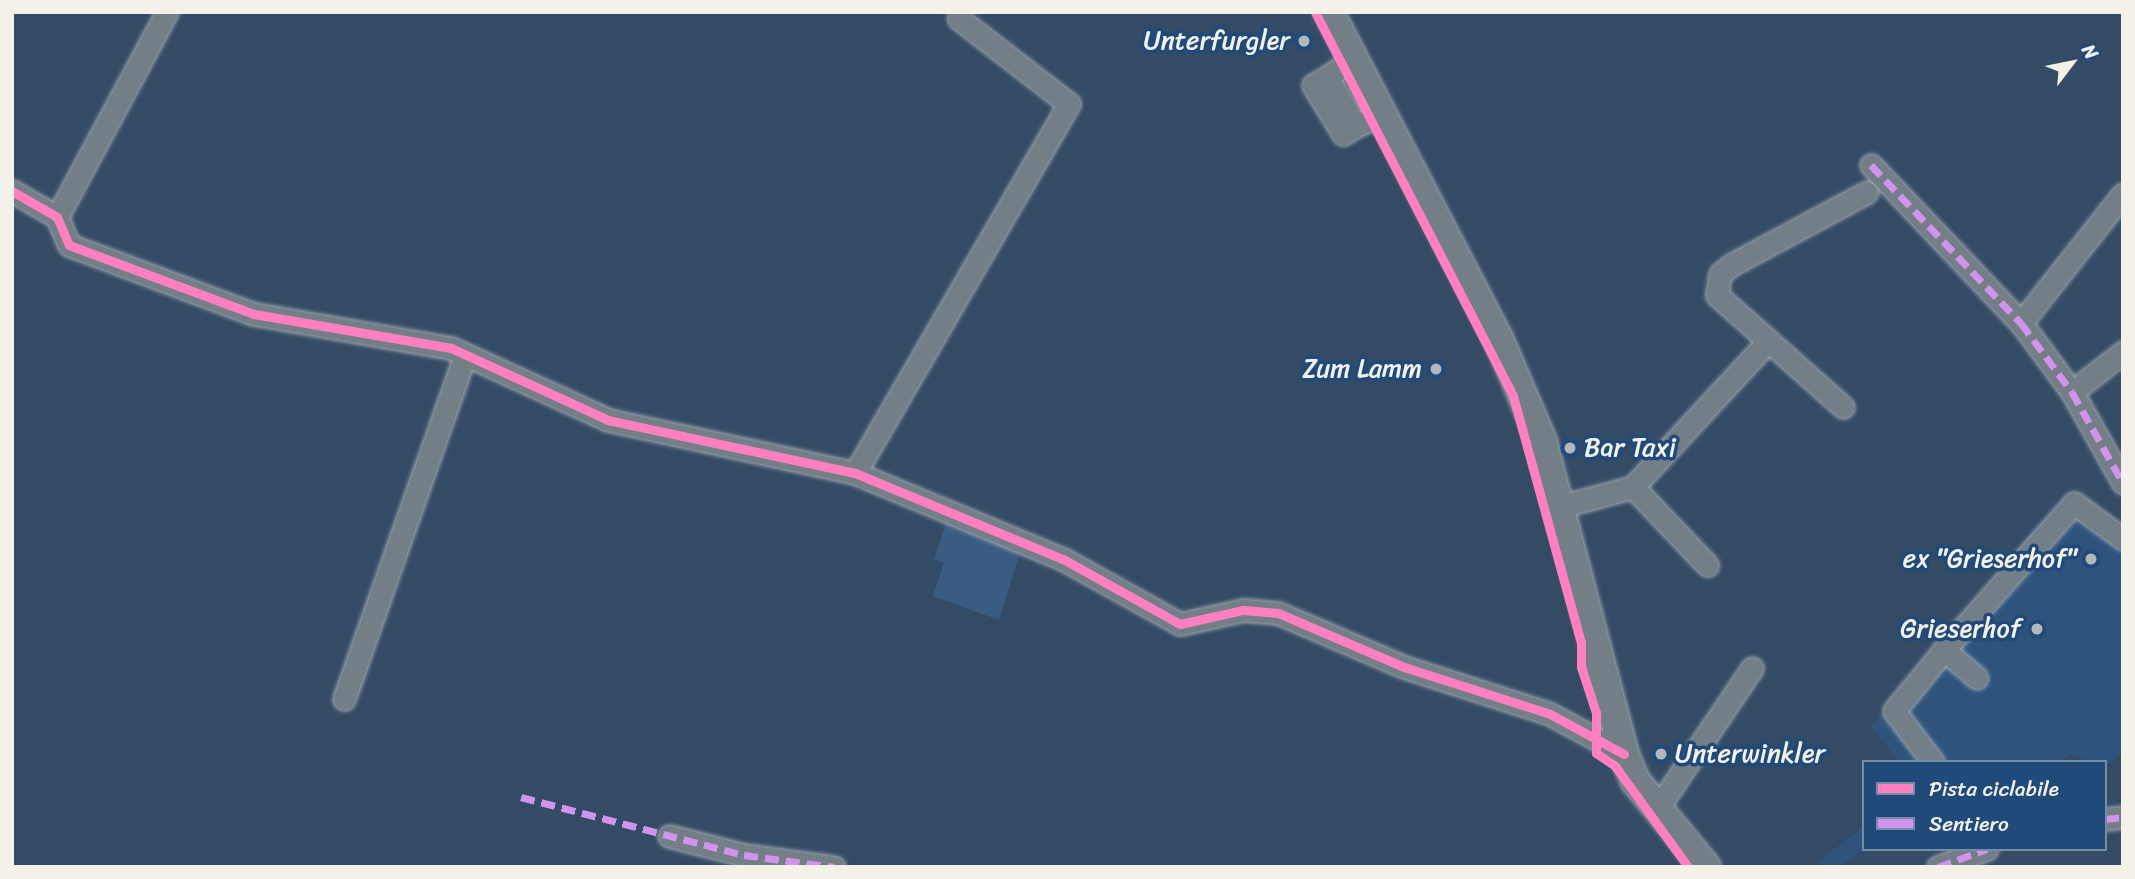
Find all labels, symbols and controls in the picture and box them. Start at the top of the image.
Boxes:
place label: Unterfurgler [1144,25,1290,57]
north arrow [2037,28,2107,98]
marker: Unterfurgler [1296,33,1312,49]
text: N [2073,37,2108,66]
place label: Zum Lamm [1302,353,1422,385]
marker: Zum Lamm [1428,361,1444,377]
place label: Bar Taxi [1584,432,1677,464]
marker: Bar Taxi [1562,440,1578,456]
place label: ex "Grieserhof" [1902,543,2077,575]
marker: ex "Grieserhof" [2083,551,2099,567]
place label: Grieserhof [1900,613,2021,645]
marker: Grieserhof [2027,619,2047,639]
place label: Unterwinkler [1675,738,1825,770]
marker: Unterwinkler [1653,746,1669,762]
legend [1862,760,2107,851]
text: Pista ciclabile [1929,770,2059,808]
text: Sentiero [1929,805,2009,843]

